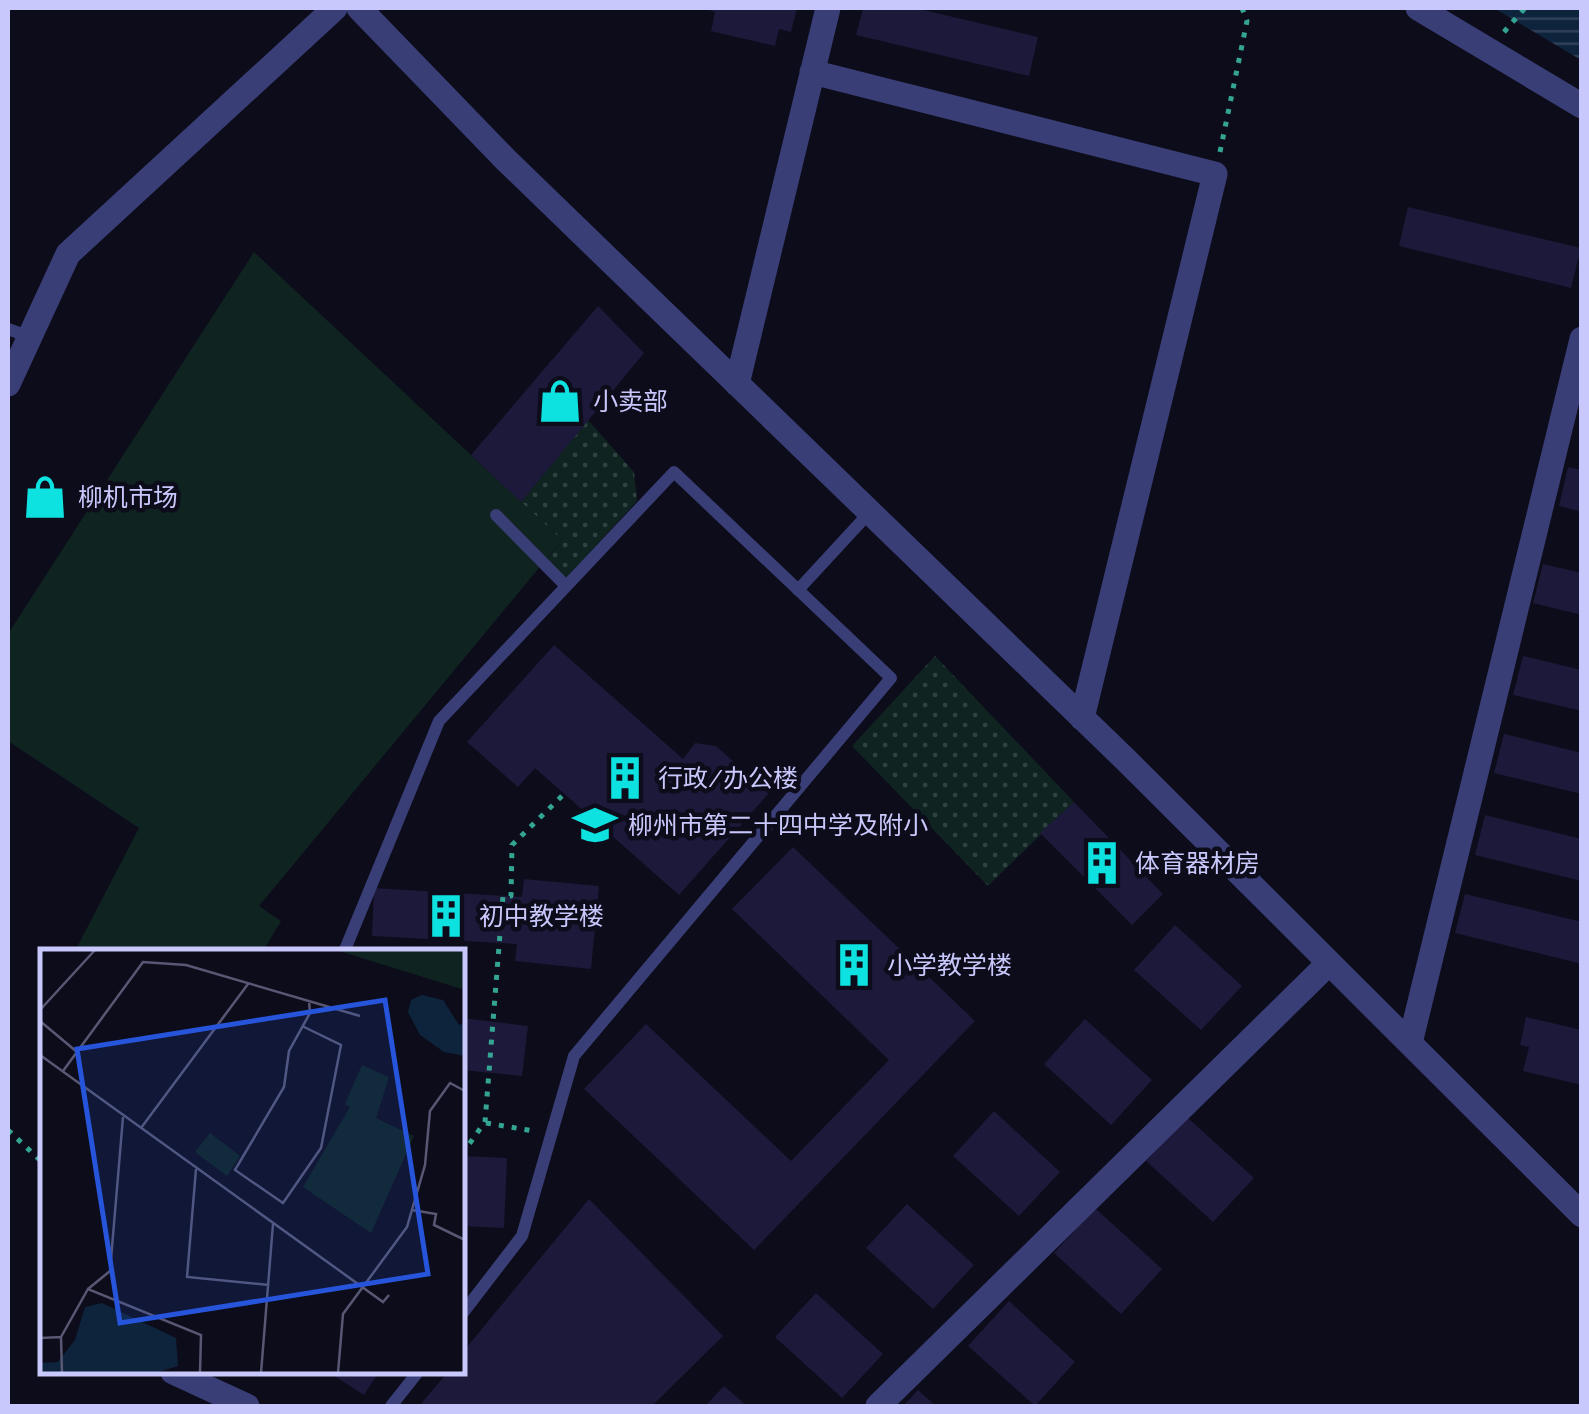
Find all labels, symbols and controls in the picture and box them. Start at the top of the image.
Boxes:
shop icon: 小卖部 [536,377,584,425]
place label: 小卖部 [593,386,668,416]
shop icon: 柳机市场 [21,473,69,521]
place label: 柳机市场 [78,482,178,512]
building icon: 行政/办公楼 [601,754,649,802]
place label: 行政/办公楼 [658,763,798,793]
school or university icon: 柳州市第二十四中学及附小 [571,801,619,849]
place label: 柳州市第二十四中学及附小 [628,810,928,840]
building icon: 体育器材房 [1078,839,1126,887]
place label: 体育器材房 [1135,848,1260,878]
building icon: 初中教学楼 [422,892,470,940]
place label: 初中教学楼 [479,901,604,931]
building icon: 小学教学楼 [830,941,878,989]
inset map [40,949,465,1374]
place label: 小学教学楼 [887,950,1012,980]

